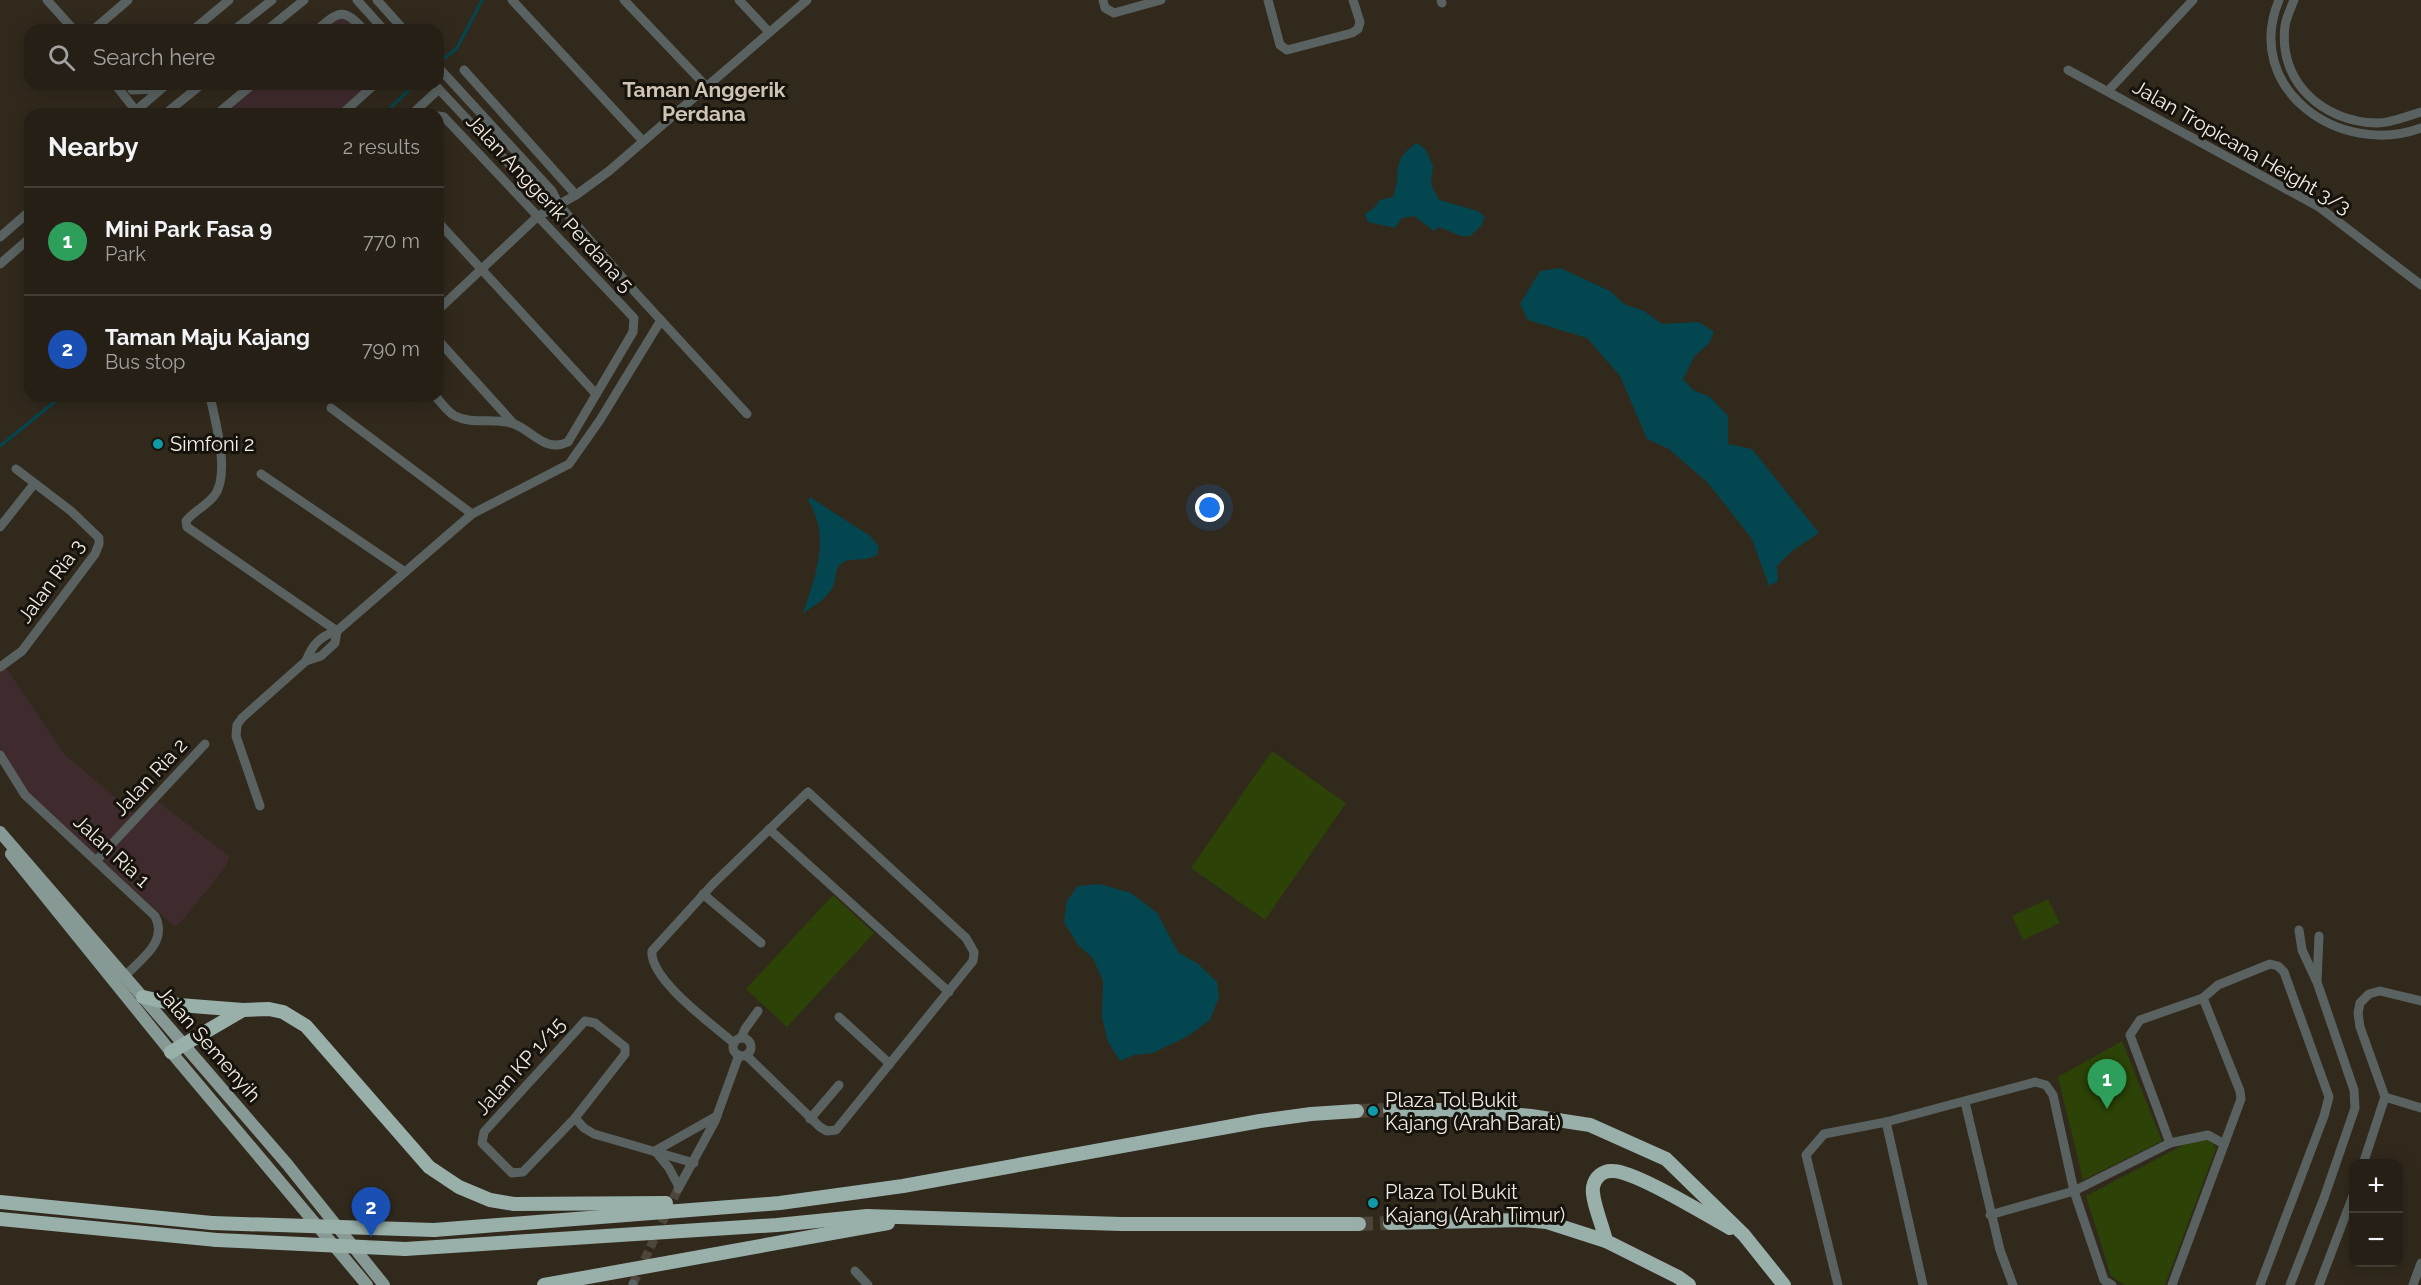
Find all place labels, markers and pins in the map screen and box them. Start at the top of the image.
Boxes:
place label: Simfoni 2 [170,432,255,456]
marker: Simfoni 2 [151,437,165,451]
pin: 1 [2088,1060,2126,1109]
place label: Plaza Tol Bukit Kajang (Arah Barat) [1385,1088,1561,1135]
marker: Plaza Tol Bukit Kajang (Arah Barat) [1366,1104,1380,1118]
place label: Plaza Tol Bukit Kajang (Arah Timur) [1385,1180,1565,1227]
pin: 2 [352,1188,391,1237]
marker: Plaza Tol Bukit Kajang (Arah Timur) [1366,1196,1380,1210]

